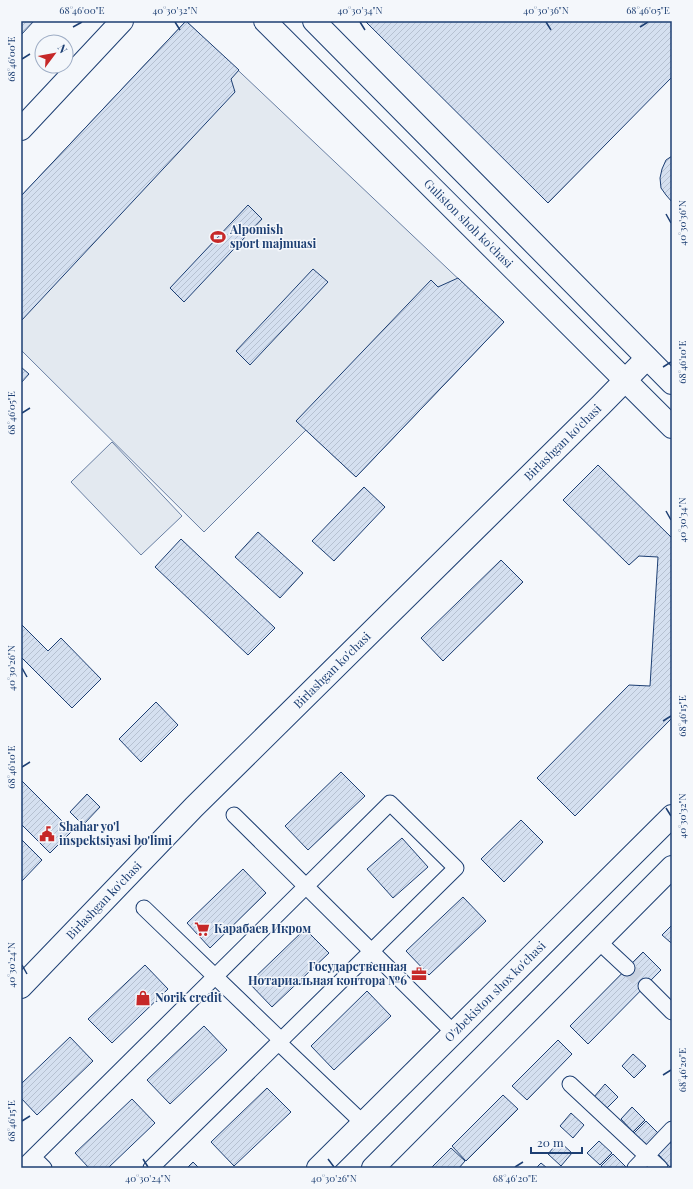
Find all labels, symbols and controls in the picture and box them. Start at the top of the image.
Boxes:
text: 68°46'00"E [59,3,105,17]
text: 40°30'32"N [152,3,198,17]
text: 40°30'34"N [337,3,383,17]
text: 40°30'36"N [523,3,569,17]
text: 68°46'05"E [626,3,670,17]
north arrow [34,34,74,74]
text: 68°46'00"E [4,36,18,82]
text: N [54,41,71,56]
street label: Guliston shoh ko'chasi [421,175,517,271]
text: 40°30'36"N [675,200,689,246]
place label: Alpomish sport majmuasi [229,221,317,251]
sports icon: Alpomish sport majmuasi [209,228,227,246]
text: 68°46'10"E [675,340,689,384]
text: 68°46'05"E [4,391,18,435]
street label: Birlashgan ko'chasi [520,400,604,484]
text: 40°30'34"N [675,497,689,543]
street label: Birlashgan ko'chasi [290,628,374,711]
text: 40°30'26"N [4,645,18,691]
text: 68°46'15"E [675,695,689,737]
text: 68°46'10"E [4,745,18,789]
text: 40°30'32"N [675,793,689,839]
place label: Shahar yo'l inspektsiyasi bo'limi [59,818,172,848]
public building icon: Shahar yo'l inspektsiyasi bo'limi [38,825,56,843]
street label: Birlashgan ko'chasi [62,857,145,942]
supermarket icon: Карабаев Икром [193,920,211,938]
place label: Карабаев Икром [214,920,311,936]
street label: O'zbekiston shox ko'chasi [441,937,549,1045]
text: 40°30'24"N [4,942,18,988]
place label: Государственная Нотариальная контора №6 [248,958,407,988]
office icon: Государственная Нотариальная контора №6 [410,965,428,983]
shop icon: Norik credit [134,989,152,1007]
place label: Norik credit [155,989,223,1005]
text: 68°46'20"E [675,1048,689,1092]
text: 68°46'15"E [4,1100,18,1142]
scale bar [531,1129,582,1155]
text: 20 m [537,1134,564,1150]
text: 40°30'24"N [125,1171,171,1185]
text: 40°30'26"N [311,1171,357,1185]
text: 68°46'20"E [493,1171,537,1185]

